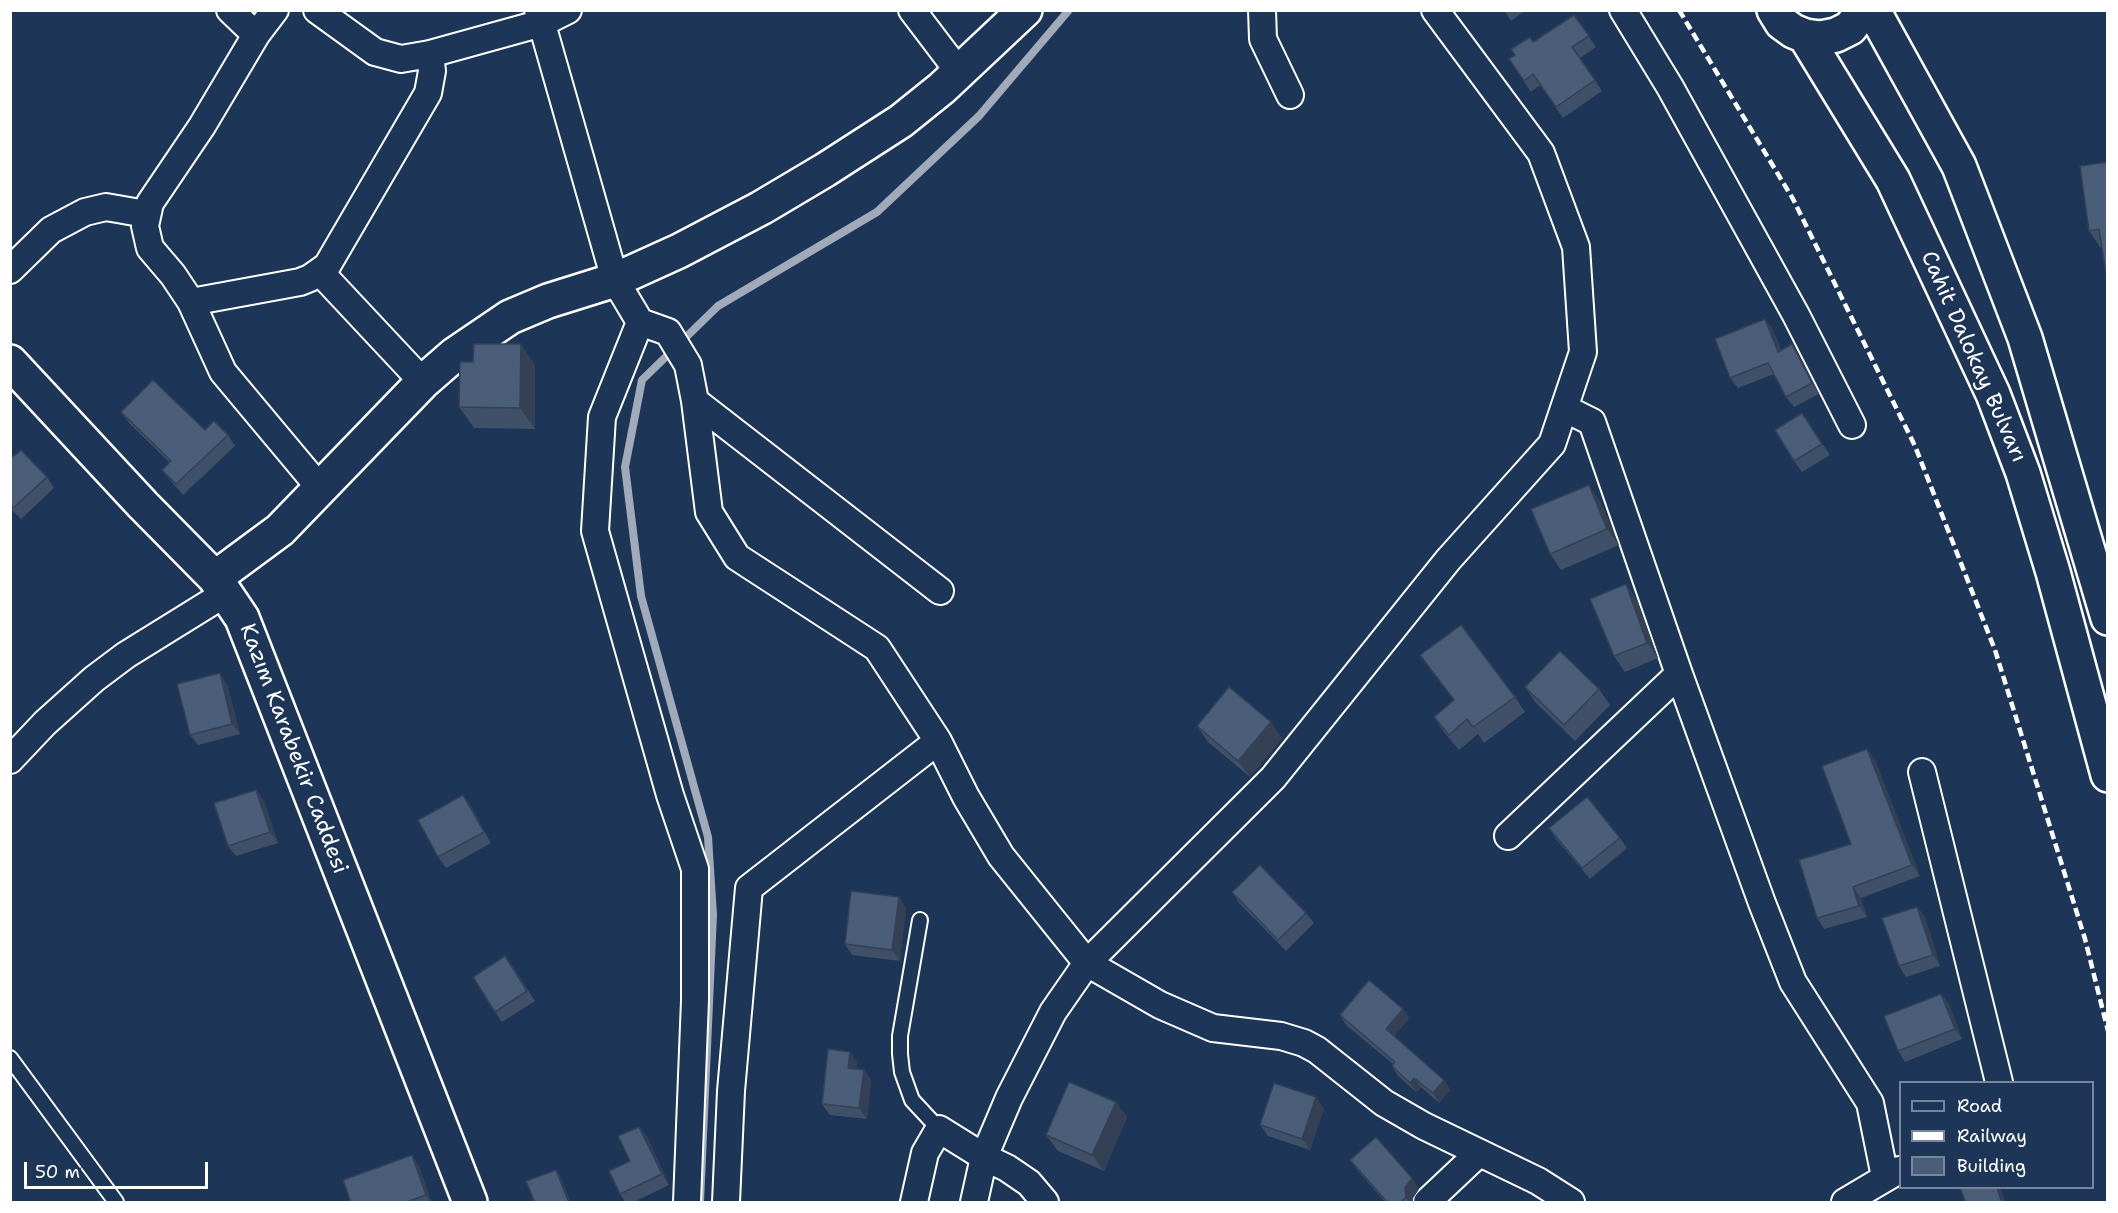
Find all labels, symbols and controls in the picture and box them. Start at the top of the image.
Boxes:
street label: Cahit Dalokay Bulvarı [1914,247,2032,467]
street label: Kazım Karabekir Caddesi [233,620,353,878]
legend [1899,1081,2094,1189]
text: Road [1957,1094,2002,1118]
text: Railway [1957,1124,2027,1148]
scale bar [27,1150,212,1188]
text: Building [1957,1154,2026,1178]
text: 50 m [35,1160,80,1184]

